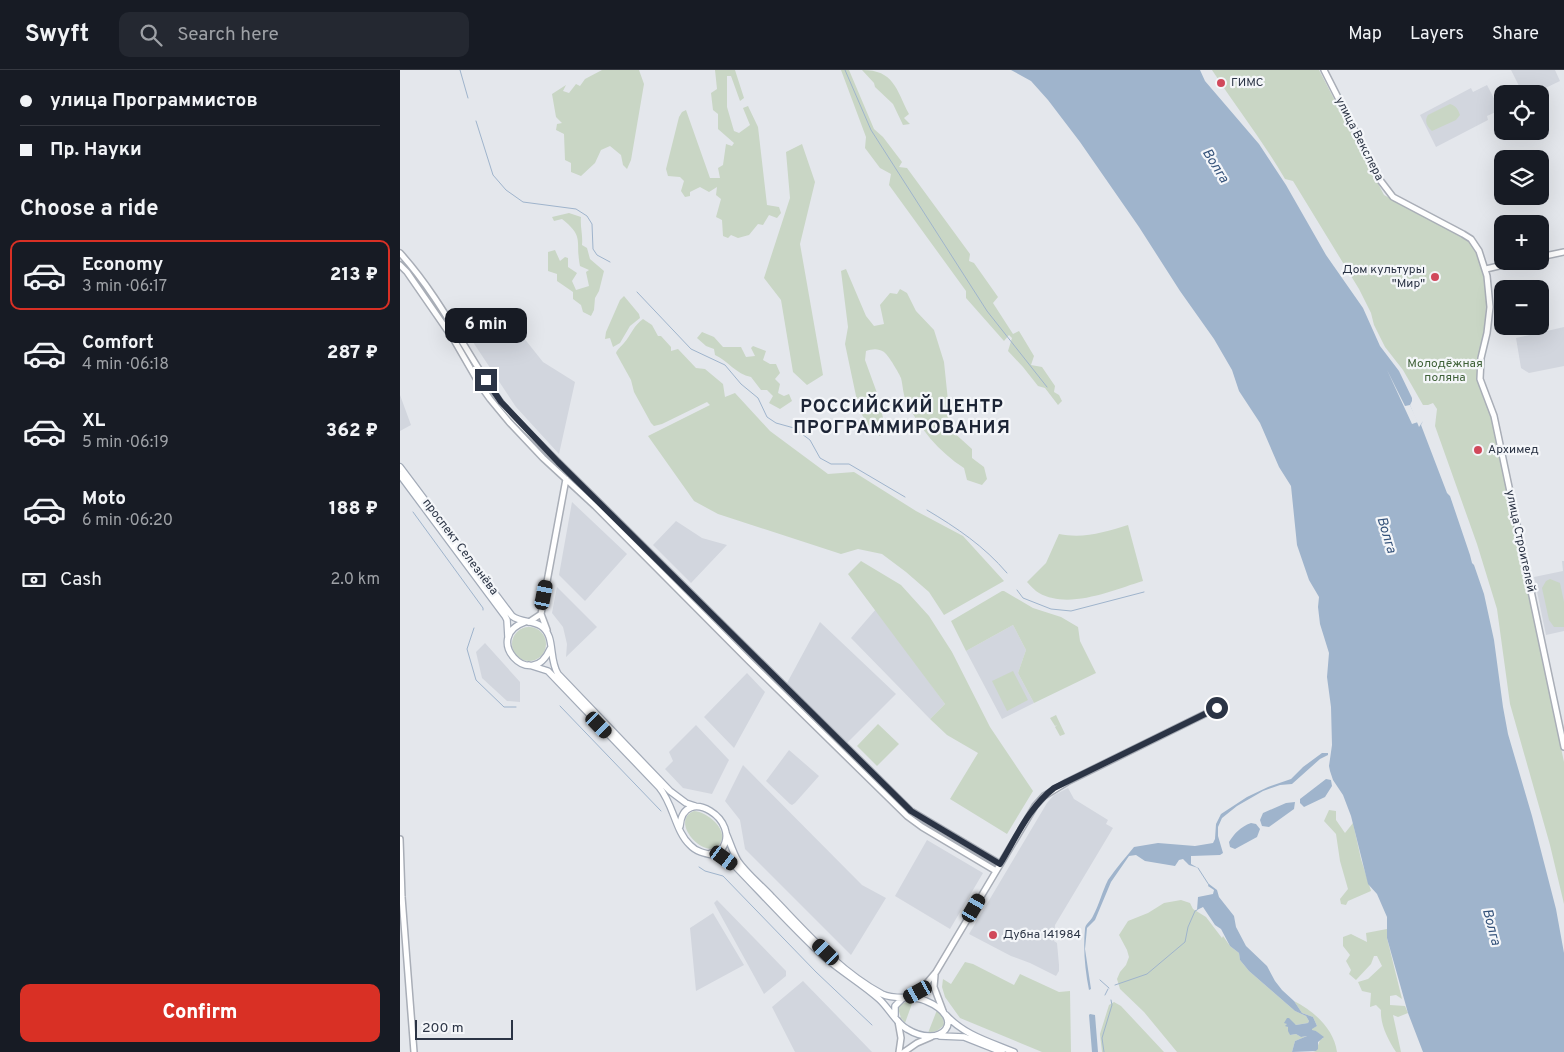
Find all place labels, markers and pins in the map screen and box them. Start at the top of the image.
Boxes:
place label: ГИМС [1231,75,1264,91]
marker: ГИМС [1215,77,1227,89]
place label: Дом культуры "Мир" [1342,262,1425,292]
marker: Дом культуры "Мир" [1429,271,1441,283]
place label: Архимед [1488,442,1539,458]
marker: Архимед [1472,444,1484,456]
place label: Дубна 141984 [1003,927,1081,943]
marker: Дубна 141984 [987,929,999,941]

